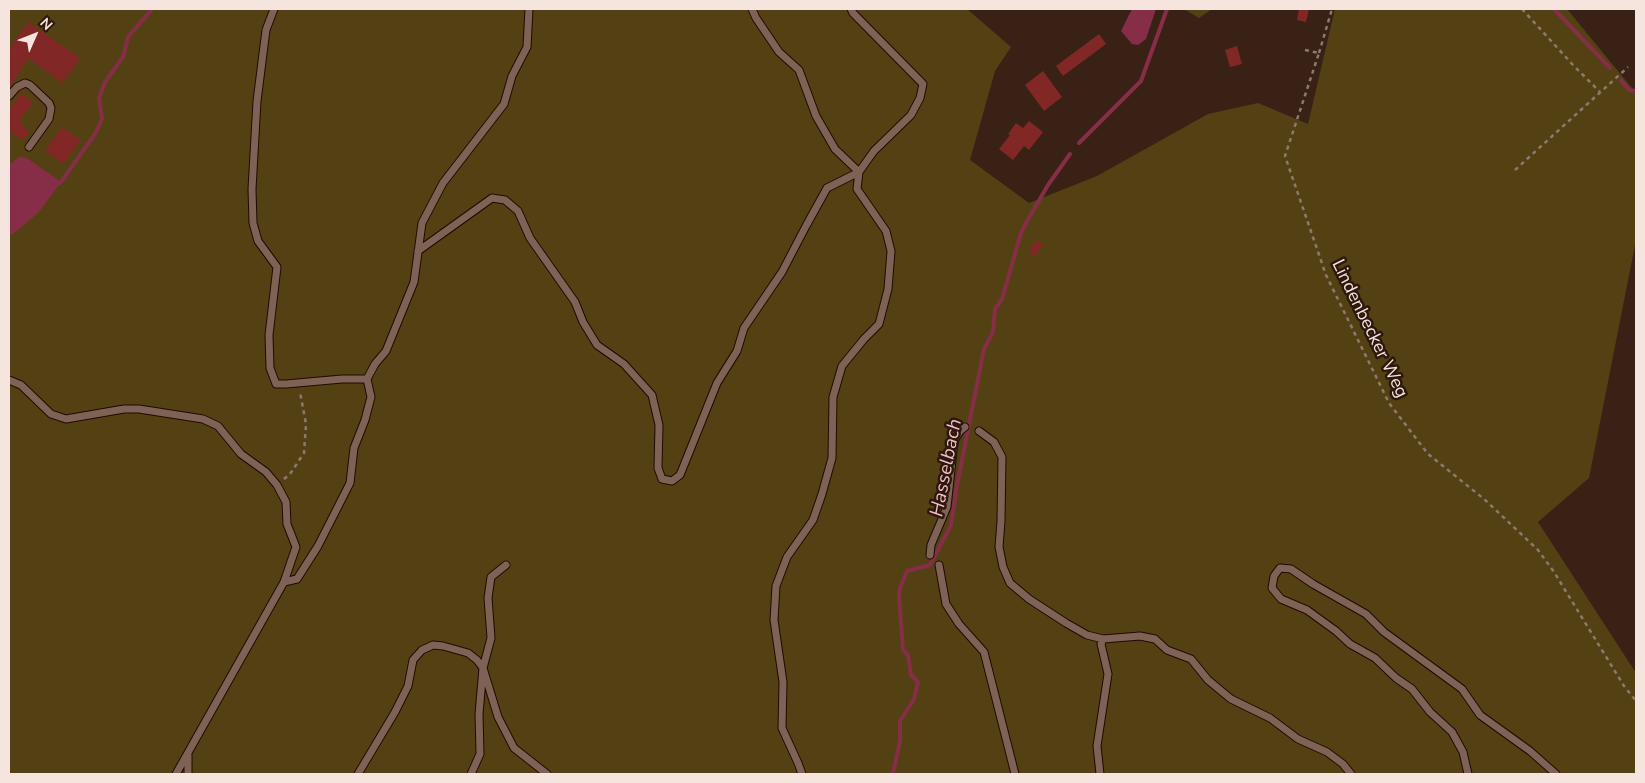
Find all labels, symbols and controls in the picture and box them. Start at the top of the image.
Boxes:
north arrow [10,10,60,60]
text: N [36,14,57,35]
street label: Lindenbecker Weg [1326,256,1412,402]
water label: Hasselbach [926,417,968,519]

